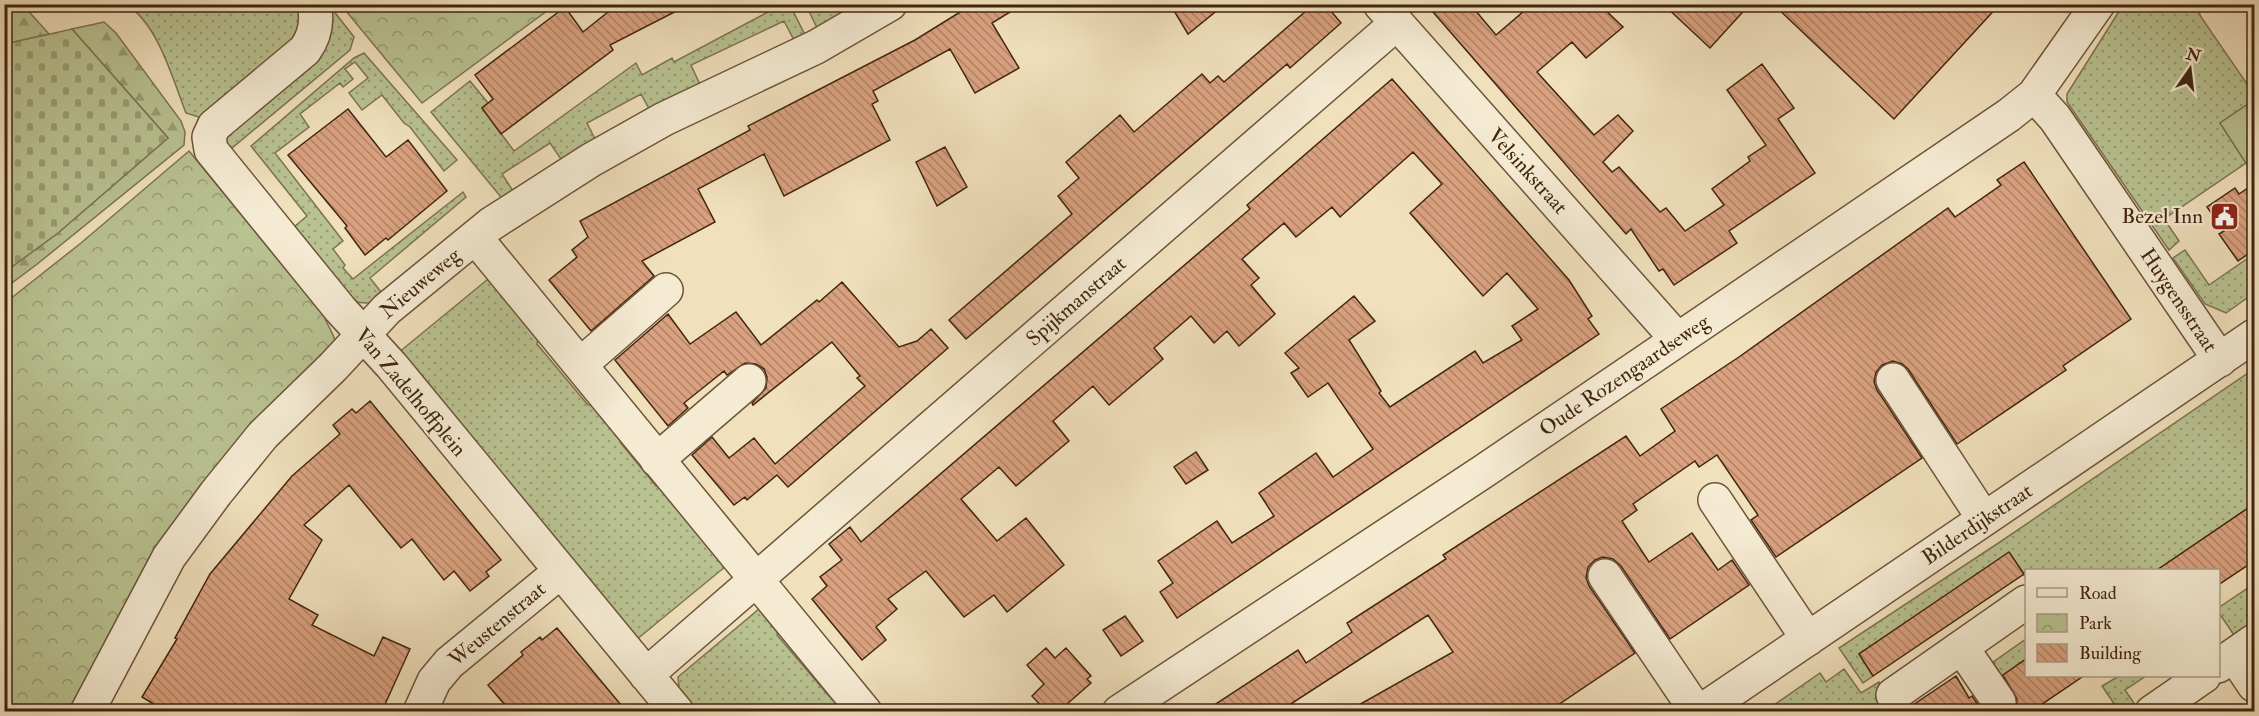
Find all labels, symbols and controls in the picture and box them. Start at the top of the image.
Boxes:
north arrow [2160,39,2220,99]
text: N [2183,44,2203,67]
street label: Velsinkstraat [1482,123,1573,220]
public building icon: Bezel Inn [2208,200,2240,232]
place label: Bezel Inn [2122,203,2203,230]
street label: Nieuweweg [374,241,467,325]
street label: Huygensstraat [2134,243,2223,358]
street label: Spijkmanstraat [1021,250,1132,352]
street label: Oude Rozengaardseweg [1534,308,1715,442]
street label: Van Zadelhoffplein [349,322,472,462]
street label: Bilderdijkstraat [1917,477,2038,571]
legend [2025,569,2220,677]
street label: Weustenstraat [442,576,552,674]
text: Road [2079,582,2117,605]
text: Park [2079,612,2112,635]
text: Building [2079,642,2142,665]

